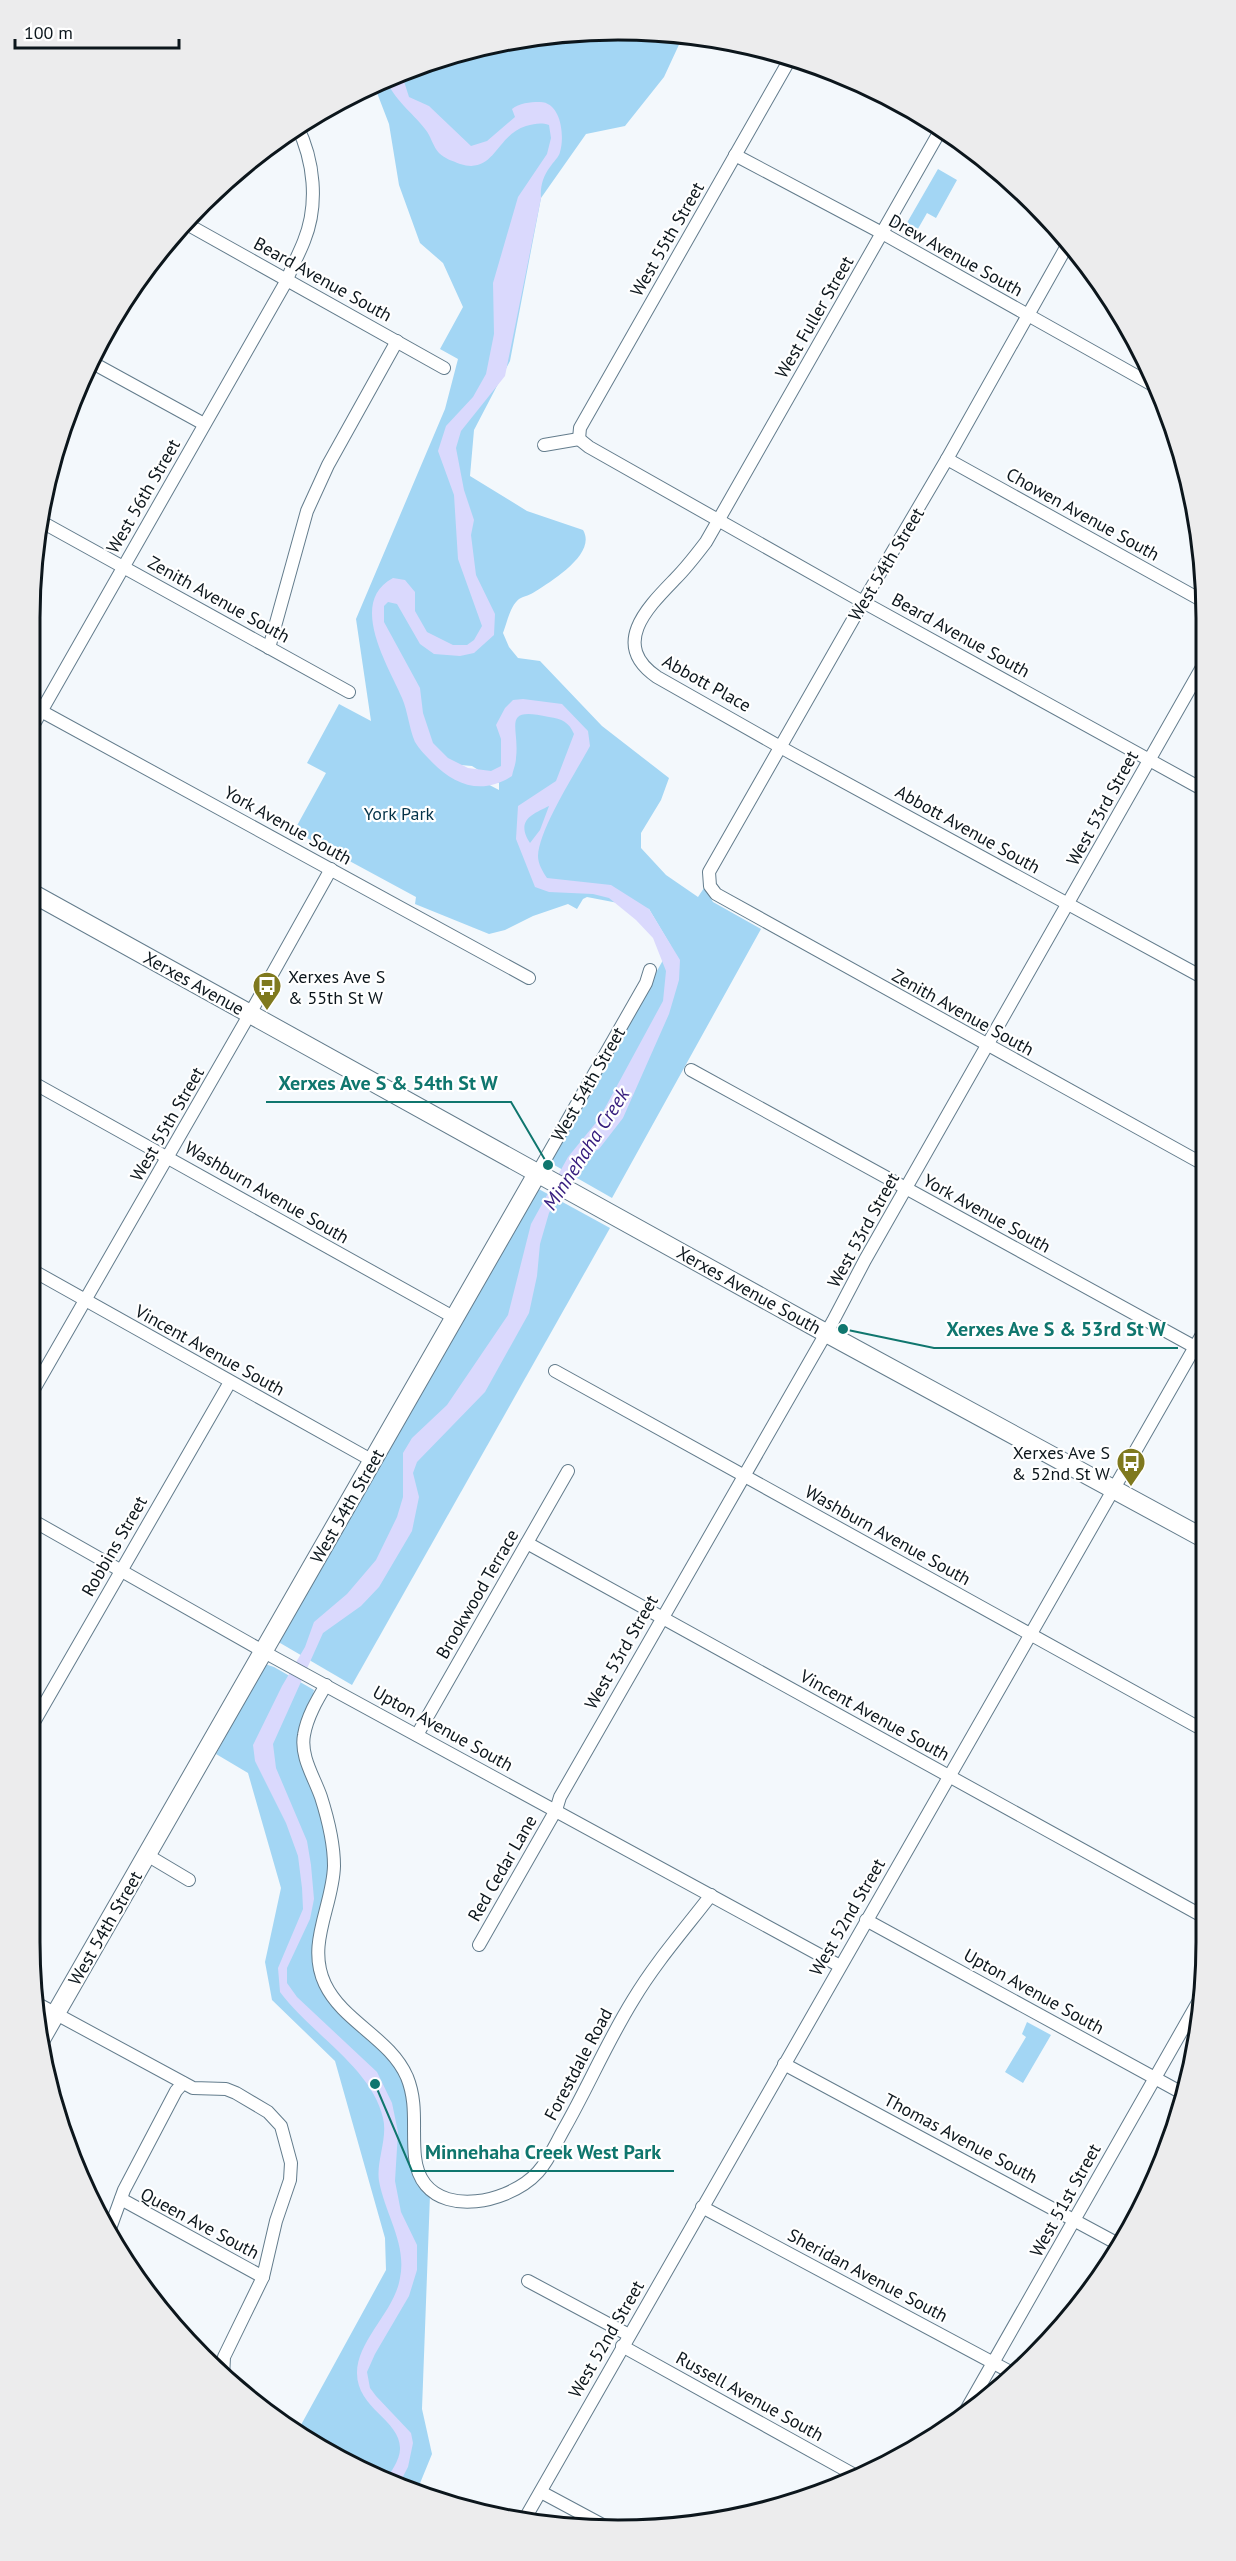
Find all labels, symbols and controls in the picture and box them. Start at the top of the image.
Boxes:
scale bar [15,12,178,50]
text: 100 m [24,21,73,44]
street label: West 55th Street [625,178,709,300]
street label: Drew Avenue South [885,209,1027,301]
street label: Beard Avenue South [250,231,396,327]
street label: West Fuller Street [770,252,858,382]
street label: West 56th Street [101,435,185,557]
street label: Chowen Avenue South [1002,462,1164,566]
street label: West 54th Street [843,503,929,625]
street label: Zenith Avenue South [144,550,294,648]
street label: Beard Avenue South [888,587,1034,683]
street label: Abbott Place [659,649,755,717]
street label: West 53rd Street [1061,746,1143,870]
street label: York Avenue South [220,780,356,870]
street label: Abbott Avenue South [892,780,1044,878]
park label: York Park [364,802,435,825]
street label: Xerxes Avenue [140,946,248,1020]
street label: Zenith Avenue South [888,963,1038,1061]
place label: Xerxes Ave S & 55th St W [288,965,385,1009]
bus stop icon: Xerxes Ave S & 55th St W [251,970,283,1012]
street label: West 54th Street [546,1023,630,1145]
street label: West 55th Street [125,1063,209,1185]
callout: Xerxes Ave S & 54th St W [266,1064,511,1102]
text: Xerxes Ave S & 54th St W [278,1070,498,1096]
water label: Minnehaha Creek [537,1082,636,1215]
street label: Washburn Avenue South [181,1136,353,1248]
street label: West 53rd Street [822,1168,904,1292]
street label: York Avenue South [919,1168,1055,1258]
street label: Xerxes Avenue South [673,1241,825,1339]
street label: Vincent Avenue South [130,1299,289,1401]
callout: Xerxes Ave S & 53rd St W [934,1310,1178,1348]
text: Xerxes Ave S & 53rd St W [946,1316,1166,1342]
place label: Xerxes Ave S & 52nd St W [1012,1441,1110,1485]
street label: West 54th Street [305,1445,389,1567]
bus stop icon: Xerxes Ave S & 52nd St W [1115,1446,1147,1488]
street label: Washburn Avenue South [801,1480,975,1590]
street label: Robbins Street [76,1492,152,1600]
street label: Brookwood Terrace [431,1525,523,1663]
street label: West 53rd Street [579,1591,663,1713]
street label: Vincent Avenue South [795,1664,954,1766]
street label: Upton Avenue South [369,1680,517,1776]
street label: Red Cedar Lane [462,1811,542,1925]
street label: West 52nd Street [804,1854,890,1980]
street label: West 54th Street [63,1867,147,1989]
street label: Upton Avenue South [960,1943,1108,2039]
street label: Forestdale Road [539,2004,617,2124]
street label: Thomas Avenue South [880,2088,1042,2188]
callout: Minnehaha Creek West Park [412,2133,674,2171]
text: Minnehaha Creek West Park [425,2139,661,2165]
street label: West 51st Street [1024,2139,1106,2261]
street label: Queen Ave South [137,2182,263,2264]
street label: Sheridan Avenue South [784,2223,952,2327]
street label: West 52nd Street [563,2276,649,2402]
street label: Russell Avenue South [672,2346,828,2446]

